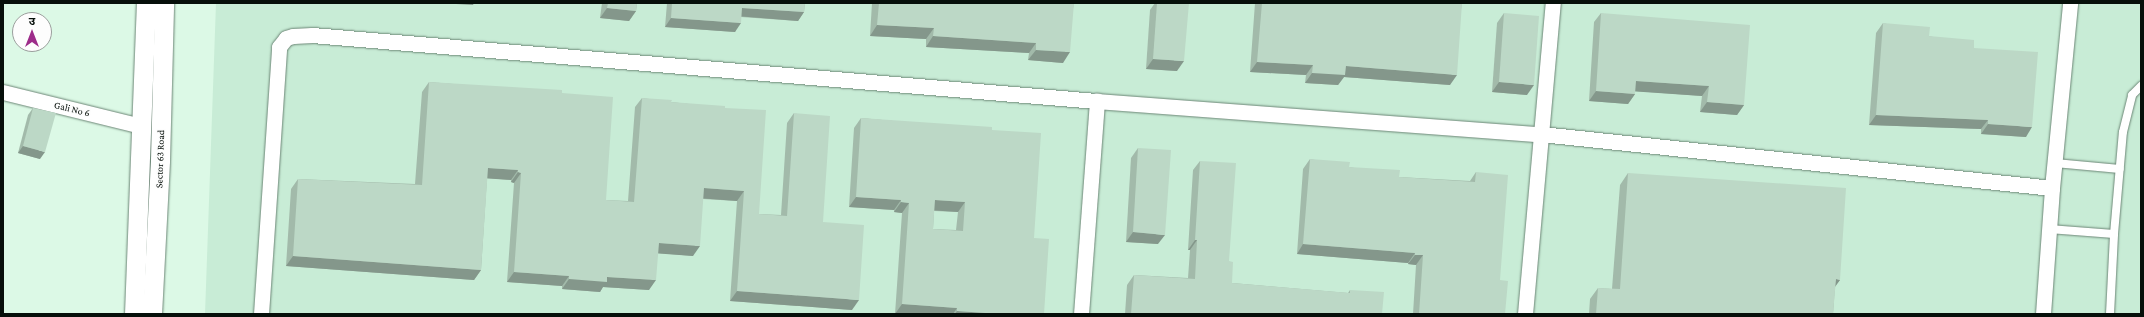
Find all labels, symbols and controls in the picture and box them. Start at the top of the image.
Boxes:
north arrow [12,12,52,52]
text: उ [29,15,35,27]
street label: Gali No 6 [53,99,91,119]
street label: Sector 63 Road [153,130,167,188]

